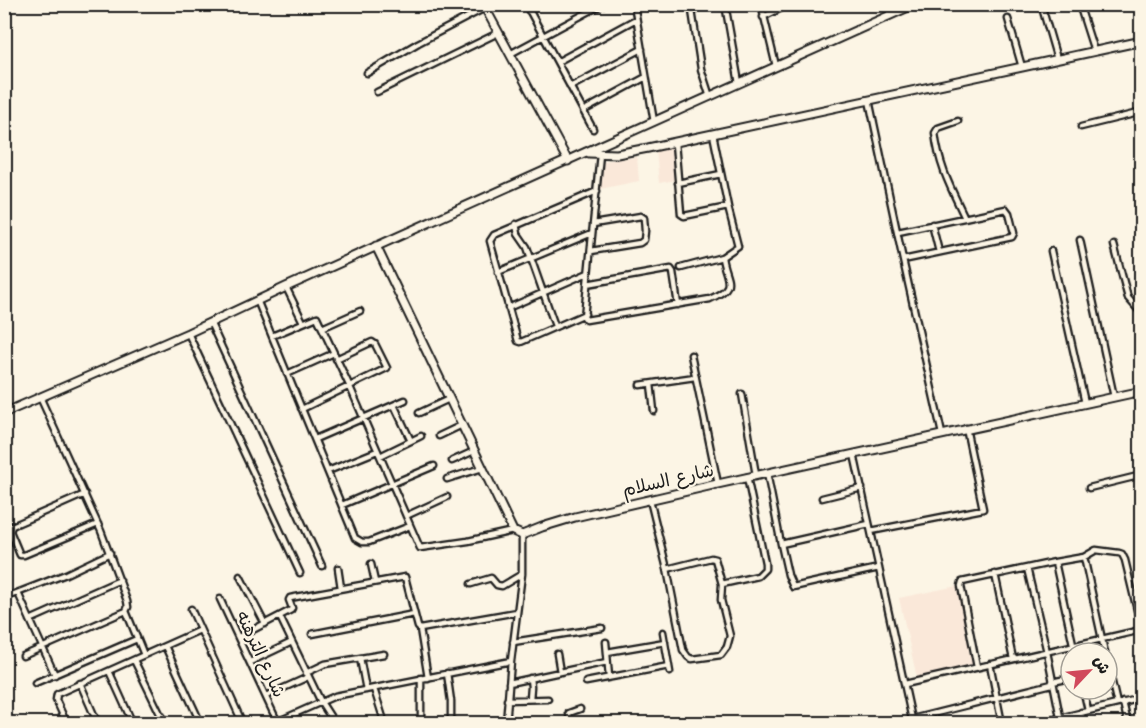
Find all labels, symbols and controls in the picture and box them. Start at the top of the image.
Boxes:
street label: شارع السلام [620,458,717,504]
street label: شارع الترهنه [231,607,291,701]
north arrow [1059,641,1119,701]
text: ش [1089,652,1115,677]

